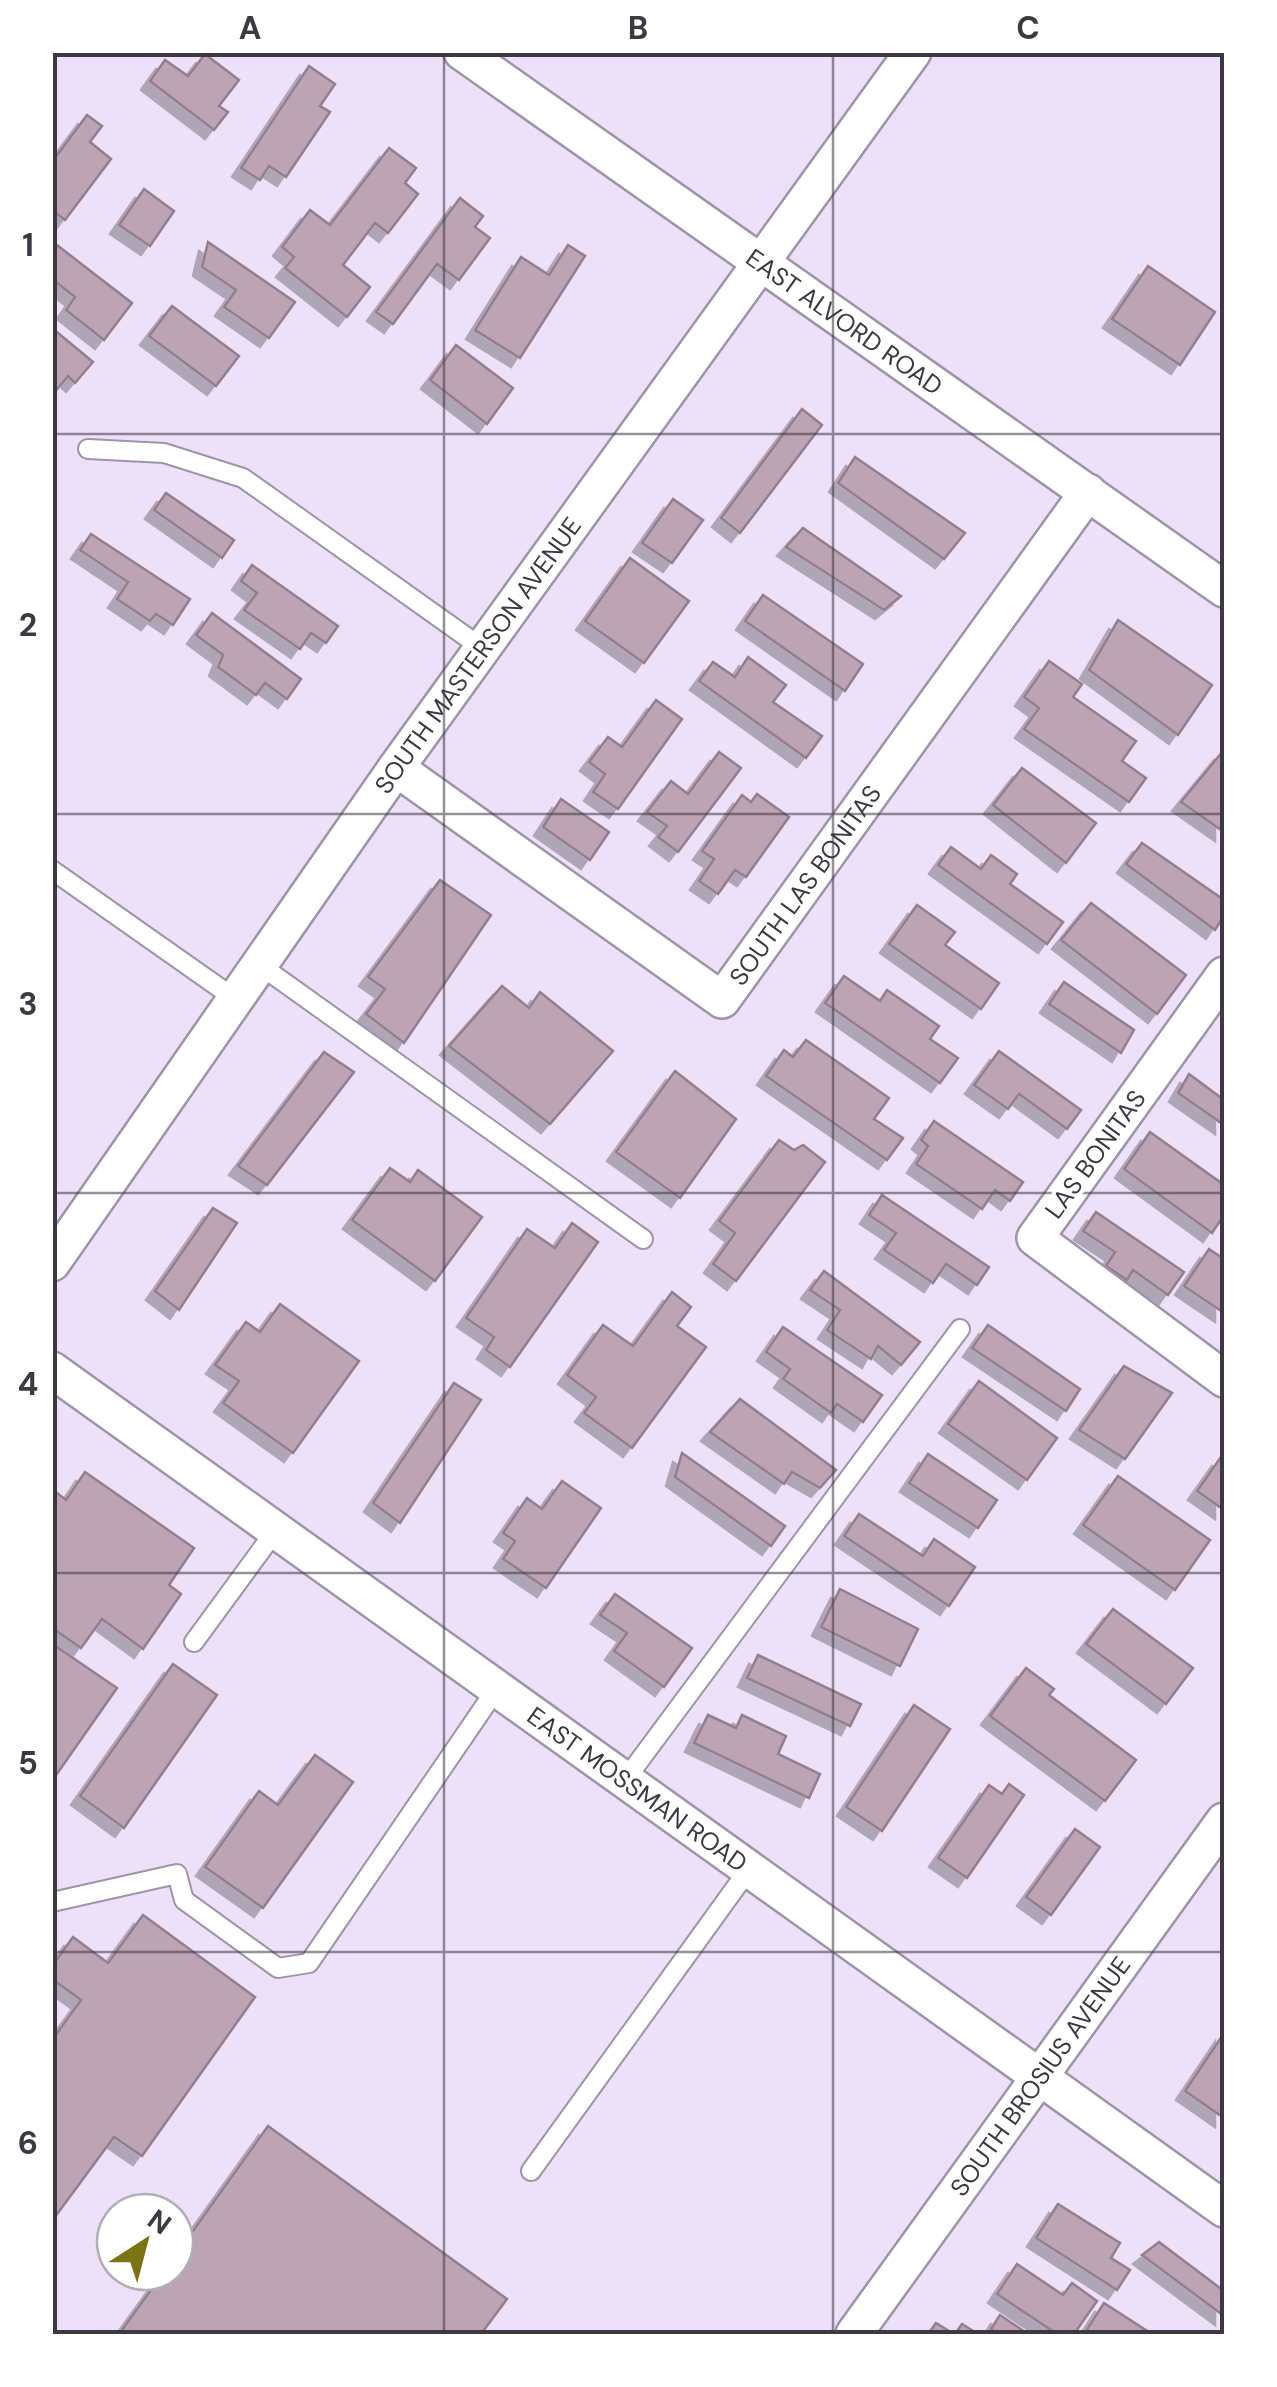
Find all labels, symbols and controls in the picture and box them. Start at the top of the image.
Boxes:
text: A [239,7,261,49]
text: B [628,7,648,49]
text: C [1016,7,1040,49]
text: 1 [22,224,34,266]
street label: EAST ALVORD ROAD [739,241,949,403]
street label: SOUTH MASTERSON AVENUE [367,511,589,800]
text: 2 [19,604,37,646]
street label: SOUTH LAS BONITAS [722,778,889,992]
text: 3 [18,983,38,1025]
street label: LAS BONITAS [1037,1083,1153,1225]
text: 4 [18,1363,38,1405]
street label: EAST MOSSMAN ROAD [521,1699,754,1880]
text: 5 [18,1742,38,1784]
street label: SOUTH BROSIUS AVENUE [943,1950,1138,2203]
text: 6 [18,2122,38,2164]
north arrow [95,2192,195,2292]
text: N [140,2201,179,2243]

